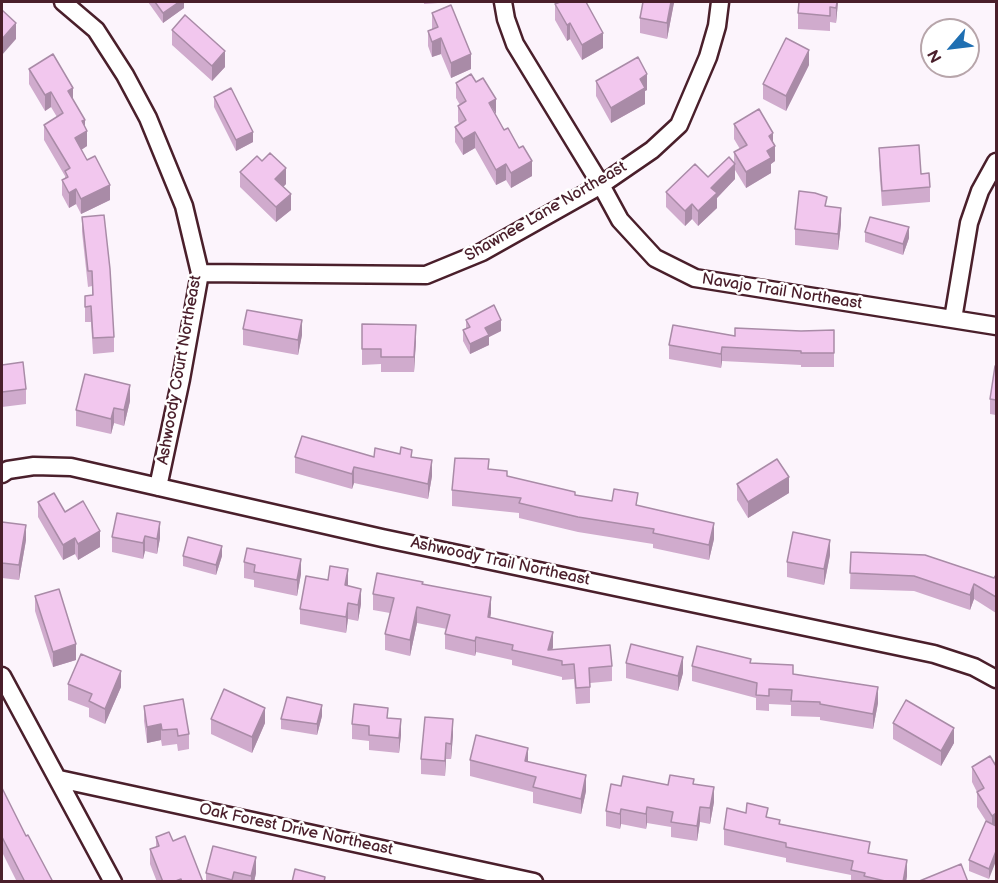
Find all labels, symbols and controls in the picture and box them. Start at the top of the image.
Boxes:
north arrow [920,18,980,78]
text: N [924,46,947,66]
street label: Shawnee Lane Northeast [462,158,630,266]
street label: Navajo Trail Northeast [700,270,864,314]
street label: Ashwoody Court Northeast [154,274,206,466]
street label: Ashwoody Trail Northeast [409,534,591,590]
street label: Oak Forest Drive Northeast [197,800,395,860]

